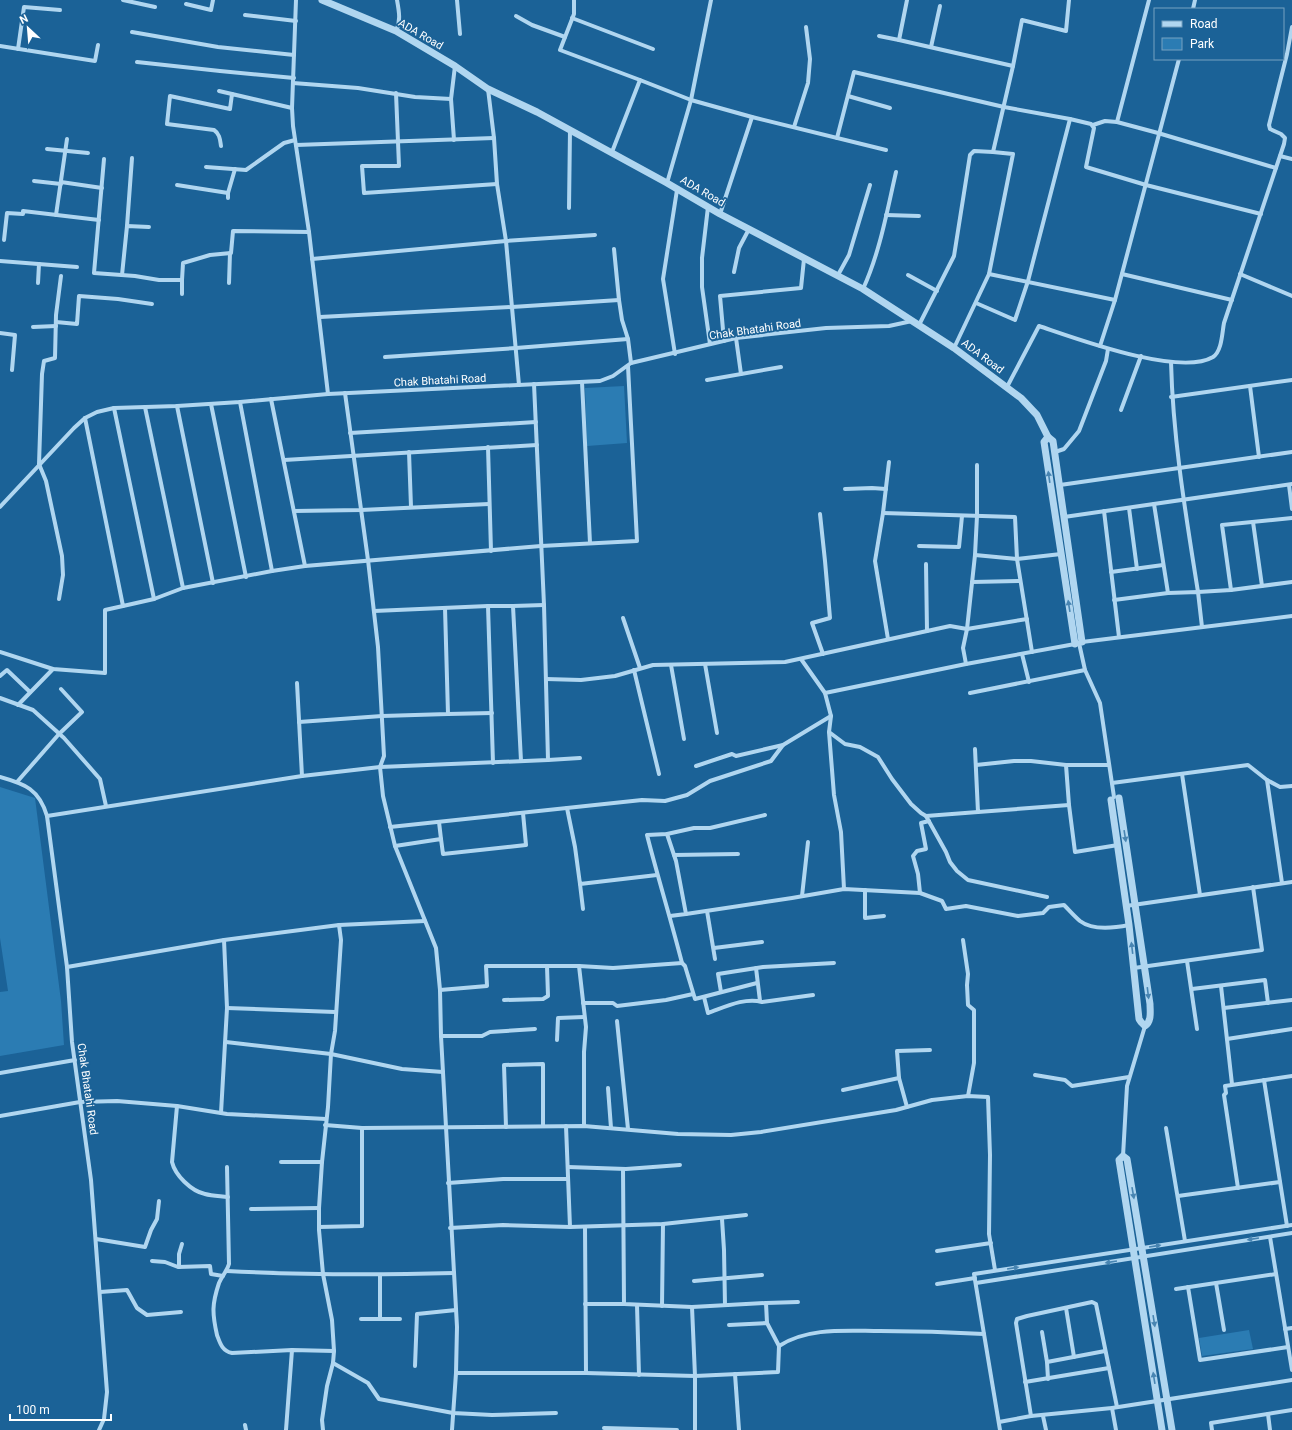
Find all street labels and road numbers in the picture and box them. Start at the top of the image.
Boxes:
street label: ADA Road [396,16,445,52]
street label: ADA Road [678,173,727,209]
street label: Chak Bhatahi Road [708,317,802,342]
street label: ADA Road [959,336,1006,376]
street label: Chak Bhatahi Road [393,372,487,389]
street label: Chak Bhatahi Road [75,1042,100,1136]

